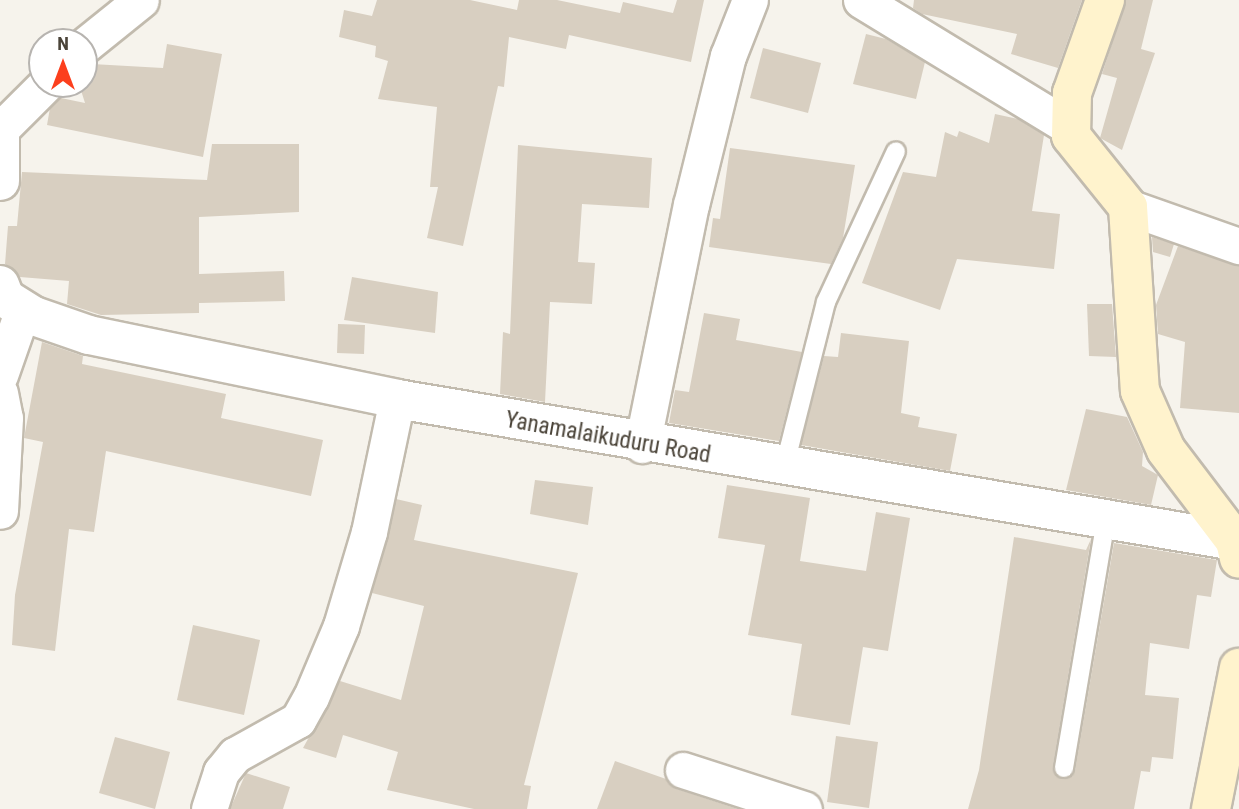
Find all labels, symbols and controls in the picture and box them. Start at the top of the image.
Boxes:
north arrow [28,28,98,98]
text: N [57,32,69,55]
street label: Yanamalaikuduru Road [503,406,713,470]

